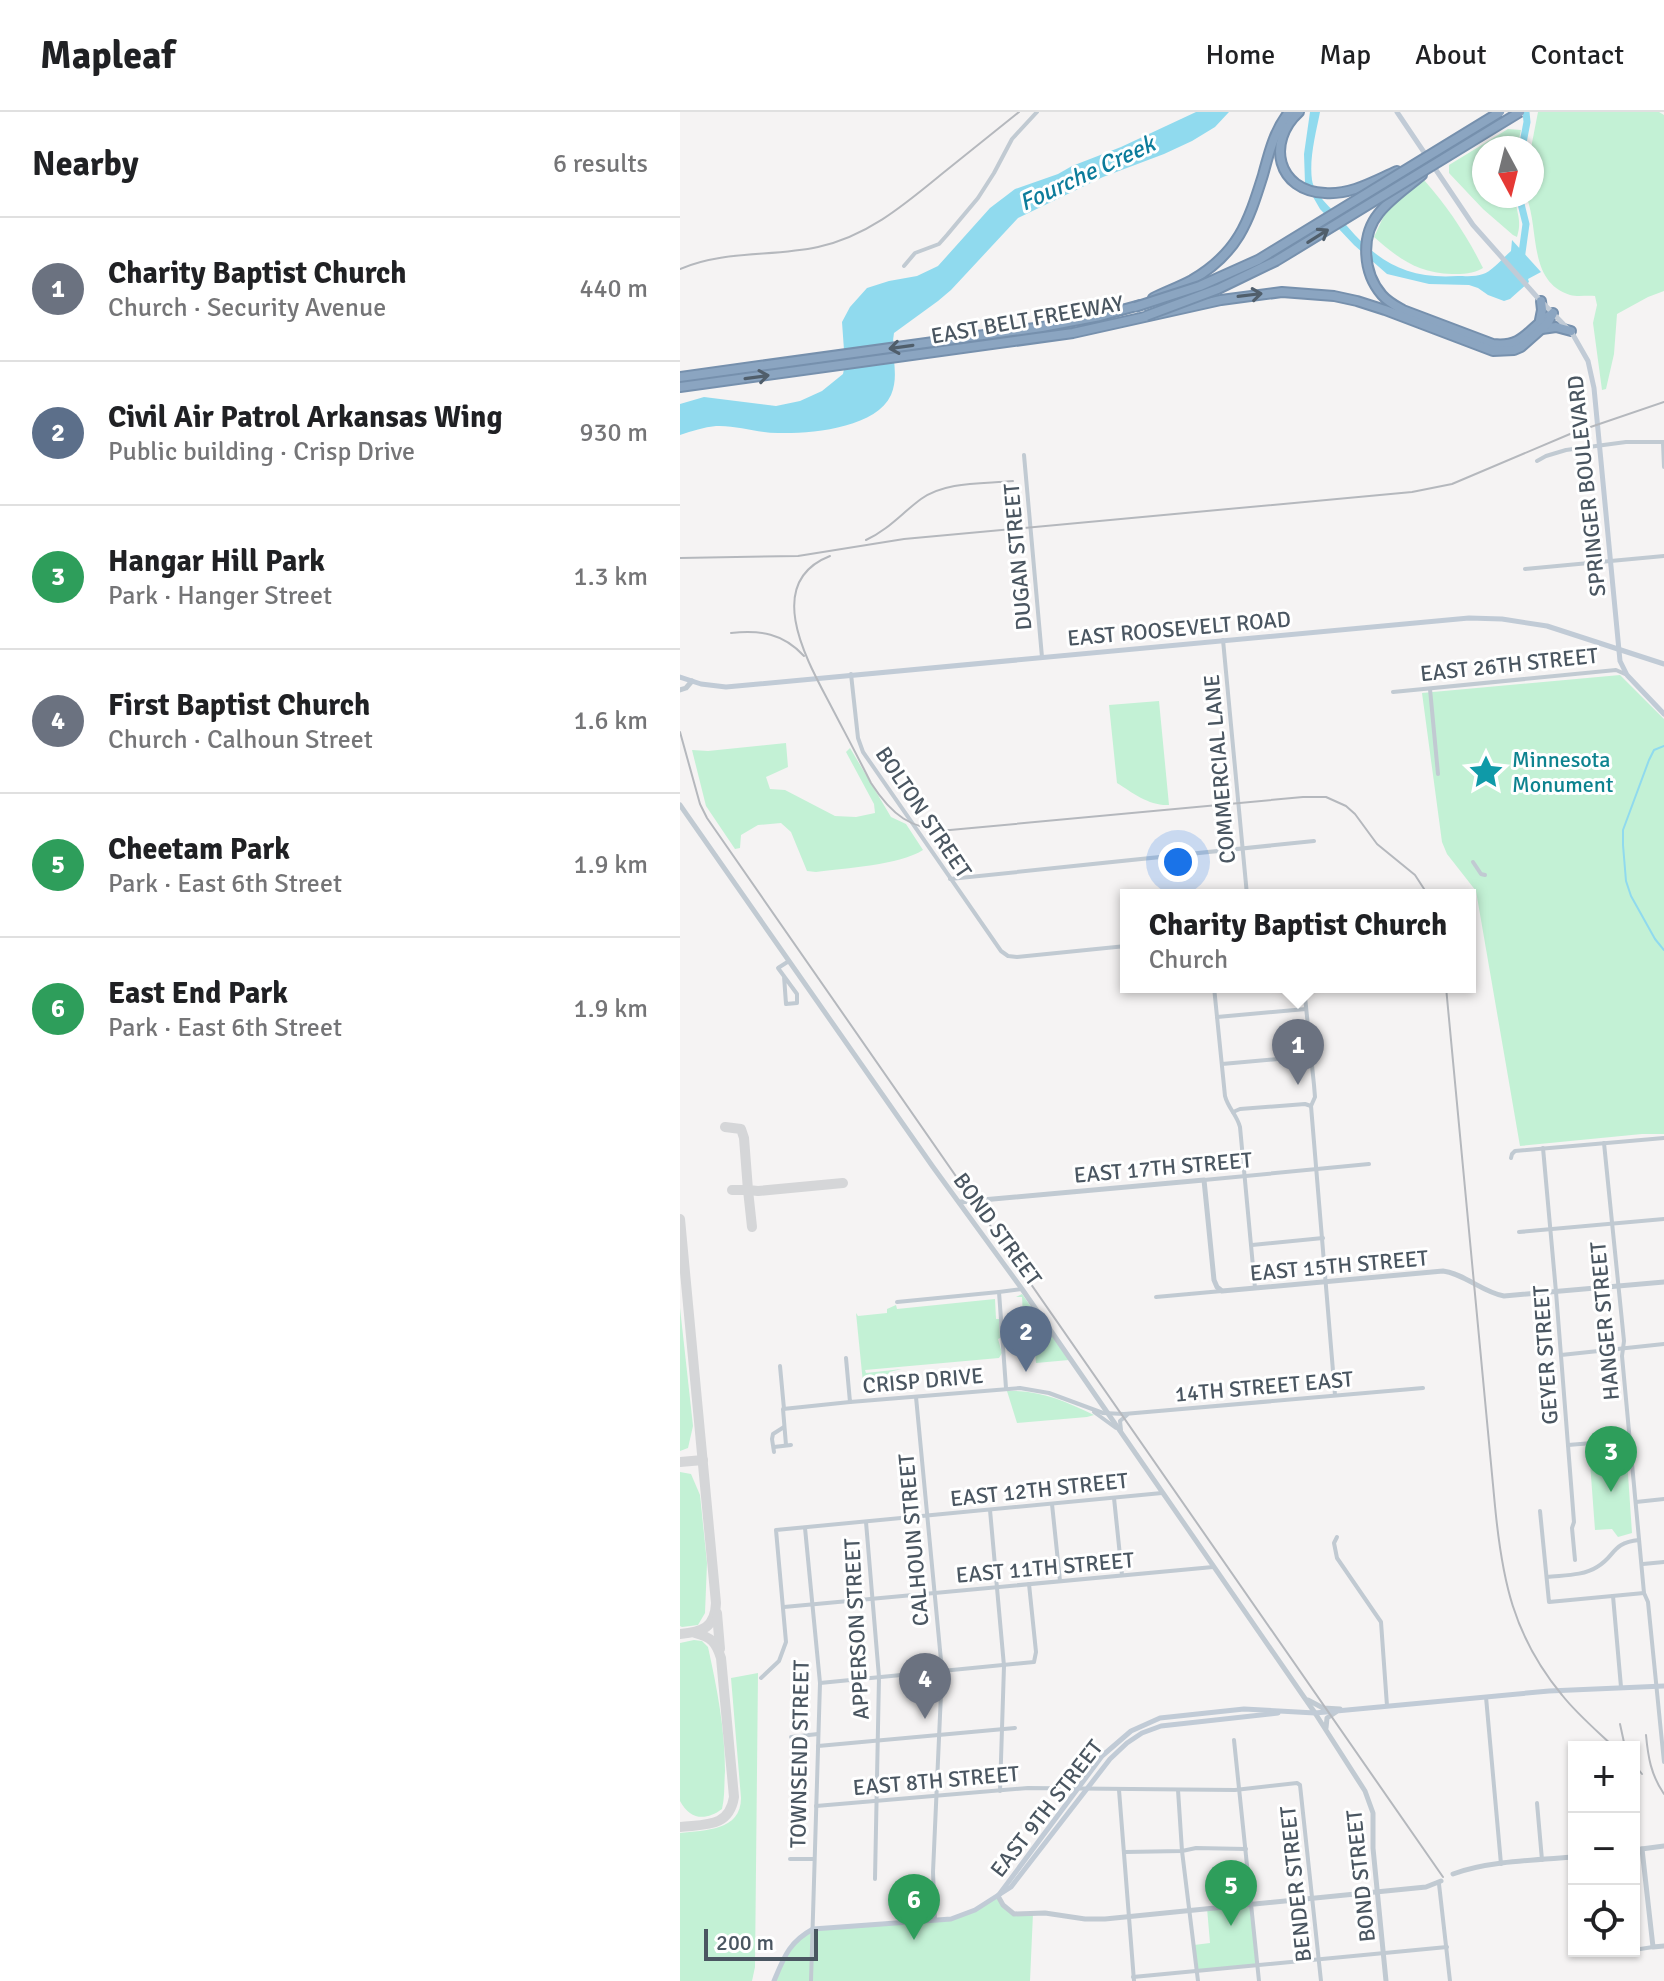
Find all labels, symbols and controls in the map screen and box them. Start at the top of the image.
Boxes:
text: Mapleaf [40,32,175,79]
text: Home [1206,38,1275,72]
text: Map [1319,38,1371,72]
text: About [1415,38,1487,72]
text: Contact [1531,38,1624,72]
water label: Fourche Creek [1014,128,1161,218]
north arrow [1472,136,1544,208]
text: Nearby [32,143,139,185]
text: 6 results [553,148,648,180]
one-way arrow [1306,228,1329,244]
text: Charity Baptist Church [108,255,407,292]
text: 1 [51,273,65,305]
text: 440 m [579,273,648,305]
one-way arrow [1236,288,1263,303]
street label: EAST BELT FREEWAY [929,289,1125,350]
text: Church · Security Avenue [108,292,386,324]
one-way arrow [889,340,914,355]
one-way arrow [744,369,769,384]
street label: SPRINGER BOULEVARD [1561,374,1612,598]
text: Civil Air Patrol Arkansas Wing [108,399,503,436]
text: 2 [51,417,65,449]
text: 930 m [579,417,648,449]
text: Public building · Crisp Drive [108,436,415,468]
street label: DUGAN STREET [998,482,1037,632]
text: Hangar Hill Park [108,543,325,580]
text: 3 [51,561,65,593]
text: 1.3 km [574,561,648,593]
text: Park · Hanger Street [108,580,332,612]
street label: EAST ROOSEVELT ROAD [1066,605,1292,652]
street label: EAST 26TH STREET [1419,642,1600,687]
street label: COMMERCIAL LANE [1198,673,1241,865]
text: First Baptist Church [108,687,370,724]
text: 4 [51,705,65,737]
text: 1.6 km [574,705,648,737]
text: Church · Calhoun Street [108,724,373,756]
street label: BOLTON STREET [870,741,978,883]
place label: Minnesota Monument [1512,746,1614,798]
place icon: Minnesota Monument [1467,753,1505,791]
text: Cheetam Park [108,831,290,868]
your location [1158,842,1198,882]
text: 5 [51,849,65,881]
text: 1.9 km [574,849,648,881]
text: Park · East 6th Street [108,868,342,900]
popup [1120,889,1476,993]
text: Charity Baptist Church [1149,907,1447,944]
text: Church [1149,944,1228,976]
text: East End Park [108,975,288,1012]
text: 6 [51,993,65,1025]
text: 1.9 km [574,993,648,1025]
text: Park · East 6th Street [108,1012,342,1044]
pin: 1 [1272,1019,1324,1085]
street label: EAST 17TH STREET [1073,1146,1253,1189]
street label: BOND STREET [948,1168,1048,1291]
street label: HANGER STREET [1584,1240,1625,1401]
street label: EAST 15TH STREET [1249,1244,1429,1287]
street label: GEYER STREET [1527,1284,1564,1426]
pin: 2 [1000,1306,1052,1372]
street label: CRISP DRIVE [861,1362,985,1399]
street label: 14TH STREET EAST [1174,1365,1354,1408]
pin: 3 [1585,1426,1637,1492]
street label: CALHOUN STREET [892,1452,934,1627]
street label: EAST 12TH STREET [949,1467,1130,1512]
street label: APPERSON STREET [838,1537,875,1721]
street label: EAST 11TH STREET [955,1546,1135,1589]
pin: 4 [899,1653,951,1719]
street label: TOWNSEND STREET [784,1659,815,1848]
street label: EAST 9TH STREET [984,1734,1109,1882]
map controls [1568,1741,1640,1957]
button: + [1568,1741,1640,1813]
street label: EAST 8TH STREET [852,1760,1021,1801]
street label: BENDER STREET [1274,1804,1317,1963]
street label: BOND STREET [1340,1808,1381,1944]
button: − [1568,1813,1640,1885]
pin: 5 [1205,1860,1257,1926]
pin: 6 [888,1874,940,1940]
button: locate [1568,1885,1640,1957]
scale bar [704,1925,818,1961]
text: 200 m [716,1929,774,1956]

